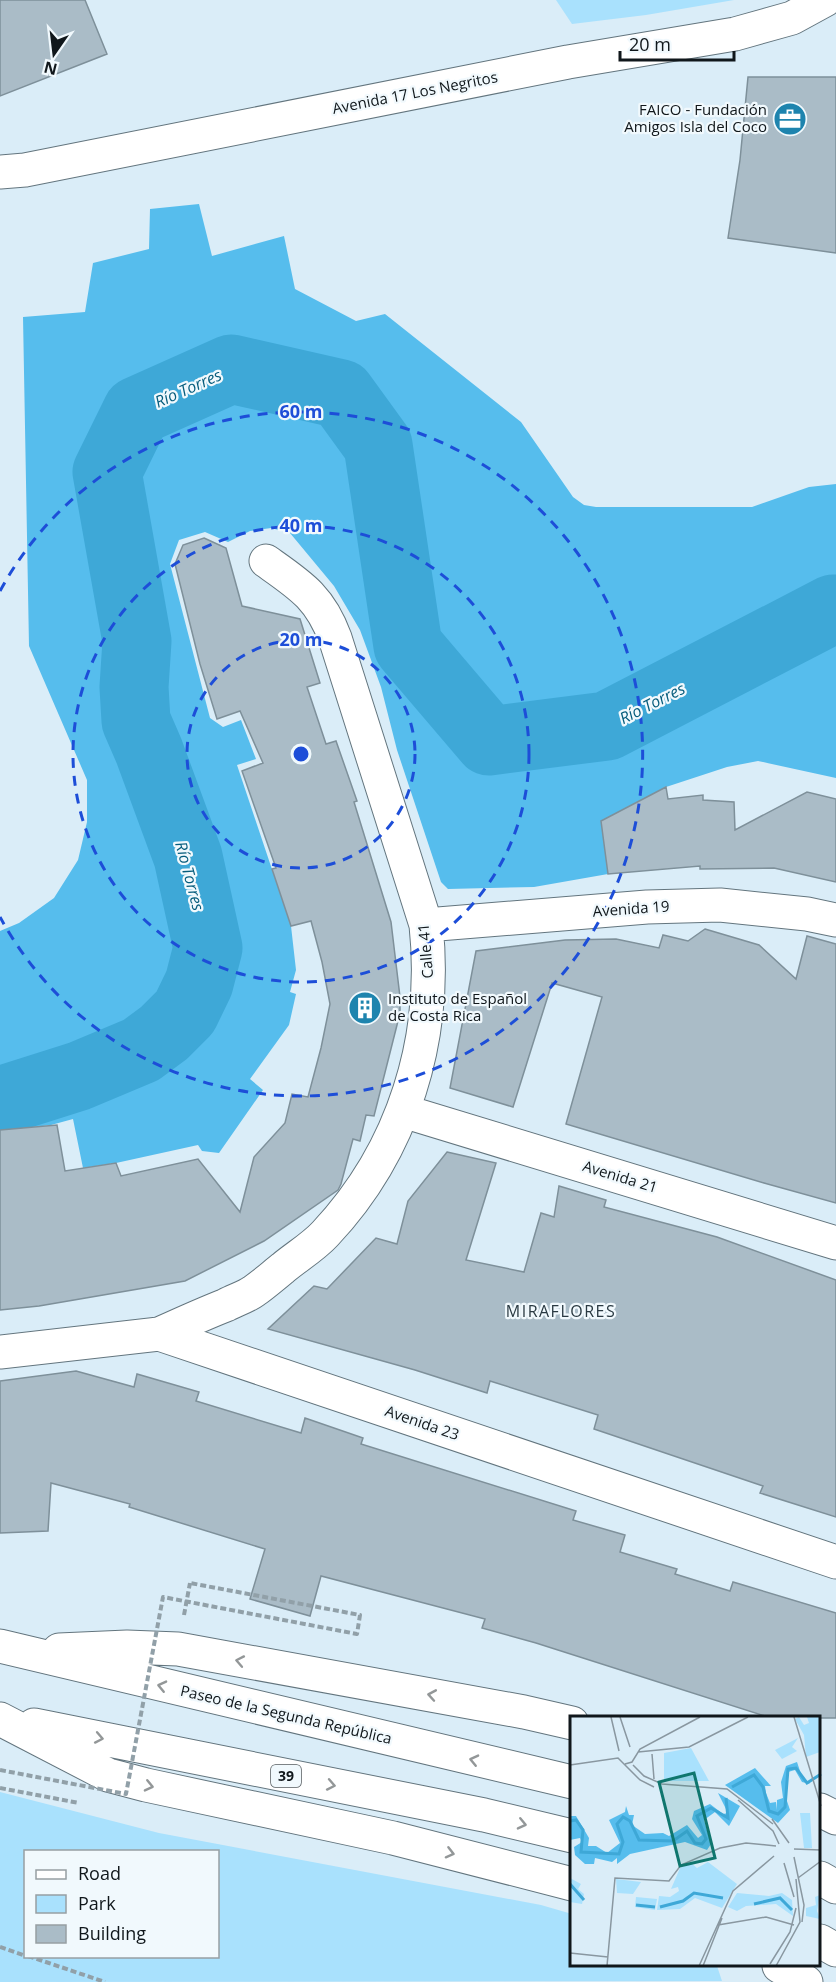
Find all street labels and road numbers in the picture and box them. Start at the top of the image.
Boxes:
street label: Avenida 17 Los Negritos [330,66,499,118]
street label: Avenida 19 [592,895,670,921]
street label: Calle 41 [413,923,437,979]
street label: Avenida 21 [581,1155,660,1197]
street label: Avenida 23 [383,1400,462,1444]
street label: Paseo de la Segunda República [179,1680,394,1748]
road number: 39 [271,1765,301,1787]

